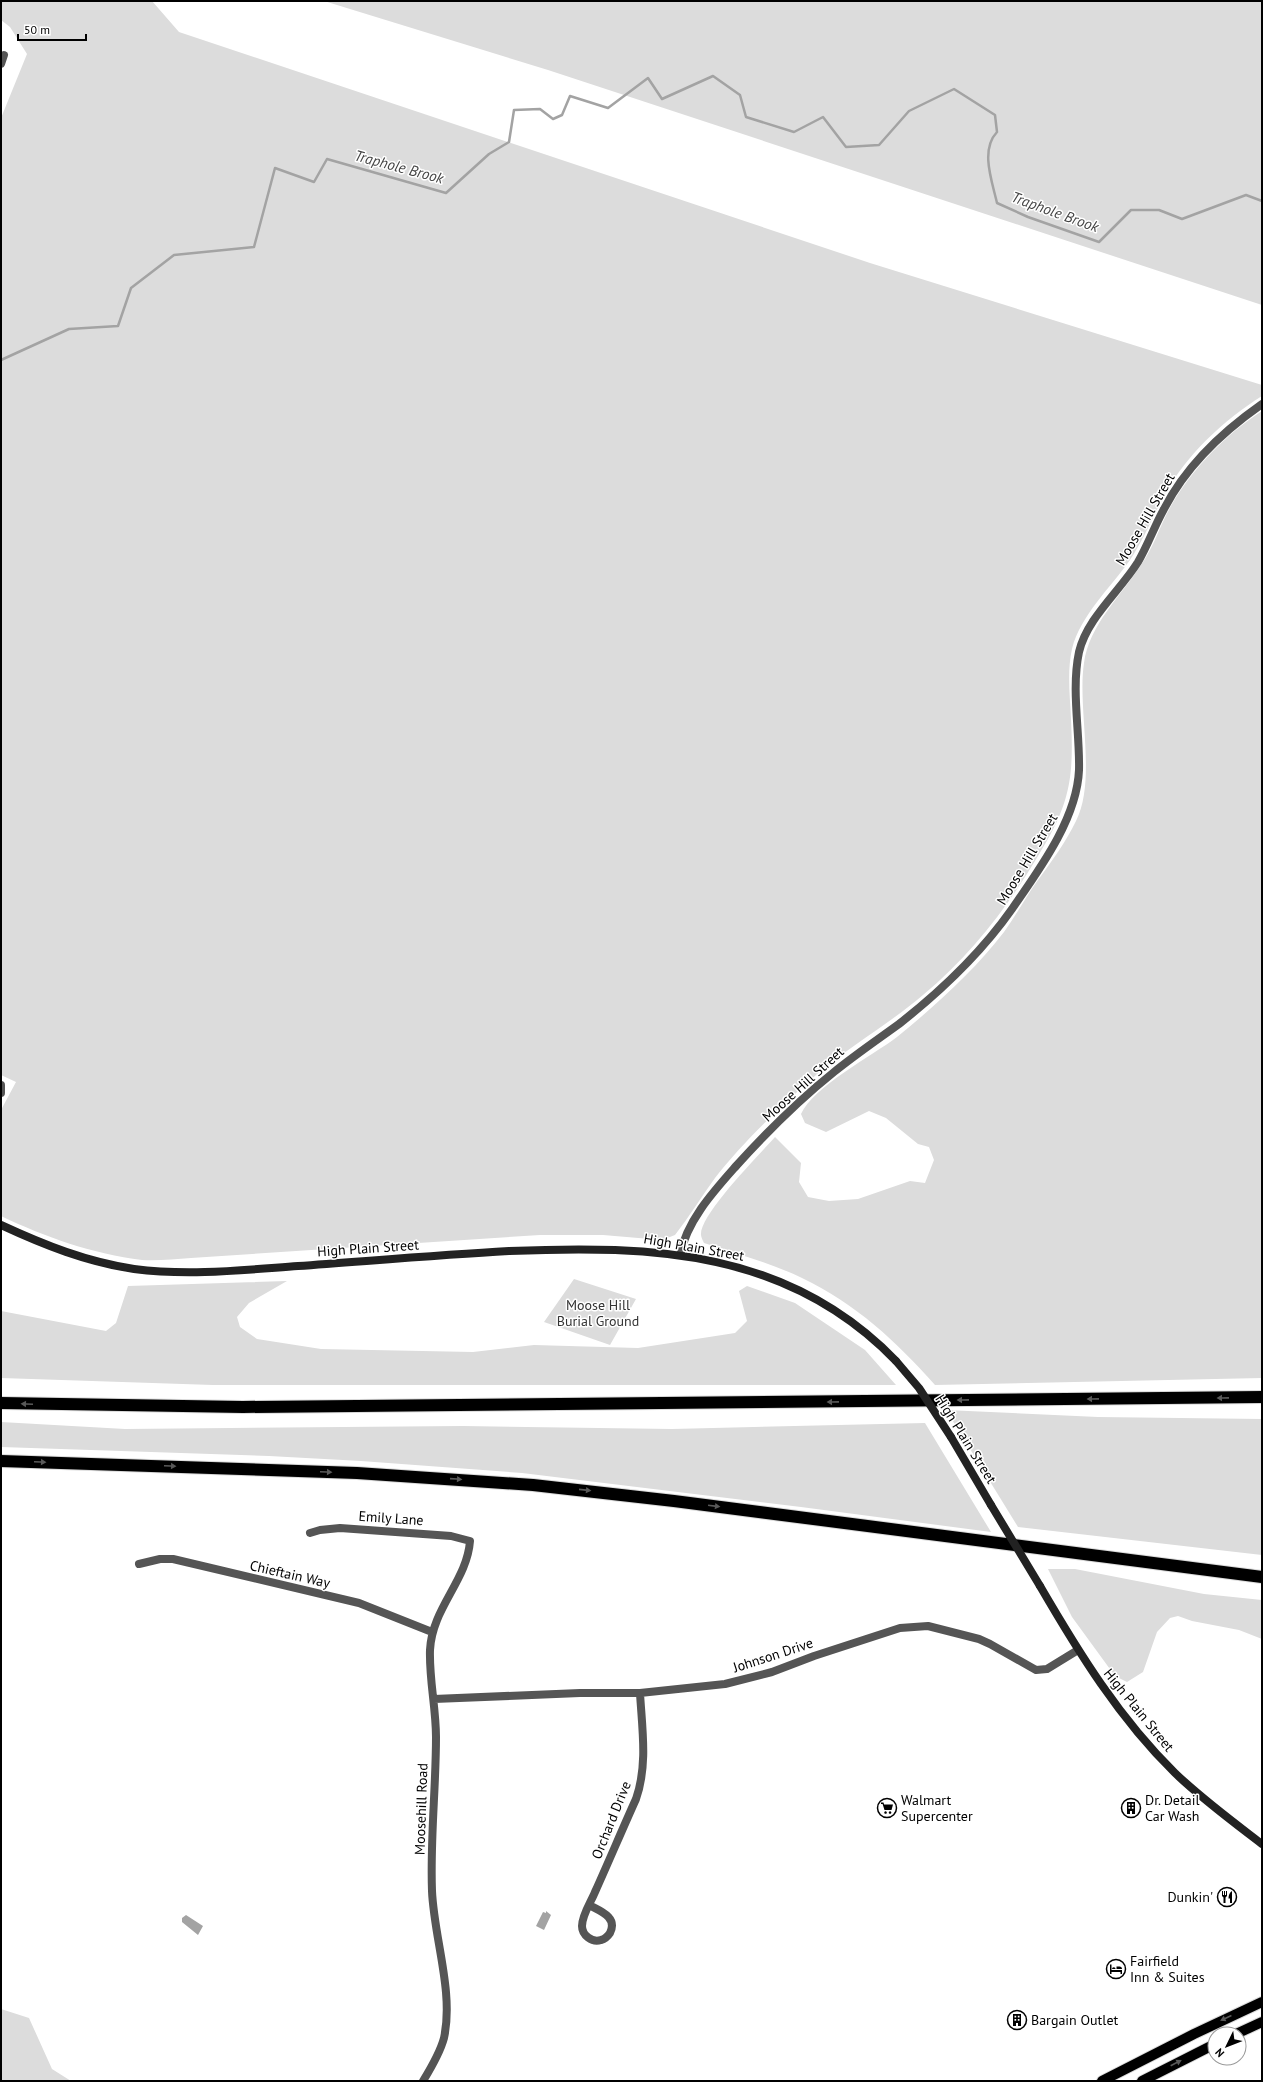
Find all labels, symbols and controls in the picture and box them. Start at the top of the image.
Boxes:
scale bar [18,16,86,42]
text: 50 m [24,22,50,37]
water label: Traphole Brook [352,146,447,188]
water label: Traphole Brook [1009,187,1103,237]
street label: Moose Hill Street [1111,469,1179,568]
street label: Moose Hill Street [993,810,1062,908]
street label: Moose Hill Street [758,1042,848,1125]
street label: High Plain Street [642,1229,746,1265]
street label: High Plain Street [317,1235,420,1261]
park label: Moose Hill Burial Ground [557,1296,639,1330]
street label: High Plain Street [931,1391,1001,1487]
one-way arrow [1216,1395,1229,1401]
one-way arrow [1086,1396,1099,1402]
one-way arrow [956,1397,969,1403]
one-way arrow [826,1399,839,1405]
one-way arrow [21,1401,33,1408]
one-way arrow [34,1459,47,1465]
one-way arrow [164,1463,176,1470]
one-way arrow [320,1468,332,1475]
one-way arrow [450,1475,462,1482]
one-way arrow [579,1487,591,1494]
one-way arrow [708,1503,721,1509]
street label: Emily Lane [358,1507,424,1529]
street label: Chieftain Way [248,1556,332,1592]
street label: Johnson Drive [730,1634,815,1677]
street label: High Plain Street [1100,1665,1178,1755]
street label: Moosehill Road [410,1763,432,1855]
street label: Orchard Drive [587,1778,635,1862]
place label: Walmart Supercenter [901,1791,973,1825]
place label: Dr. Detail Car Wash [1145,1791,1200,1825]
supermarket icon: Walmart Supercenter [876,1797,898,1819]
building icon: Dr. Detail Car Wash [1120,1797,1142,1819]
restaurant icon: Dunkin' [1216,1886,1238,1908]
place label: Dunkin' [1167,1888,1213,1906]
place label: Fairfield Inn & Suites [1130,1952,1205,1986]
hotel icon: Fairfield Inn & Suites [1105,1958,1127,1980]
building icon: Bargain Outlet [1006,2009,1028,2031]
place label: Bargain Outlet [1031,2011,1119,2029]
one-way arrow [1220,2016,1232,2022]
north arrow [1207,2026,1247,2066]
text: N [1212,2045,1227,2060]
one-way arrow [1171,2060,1182,2067]

